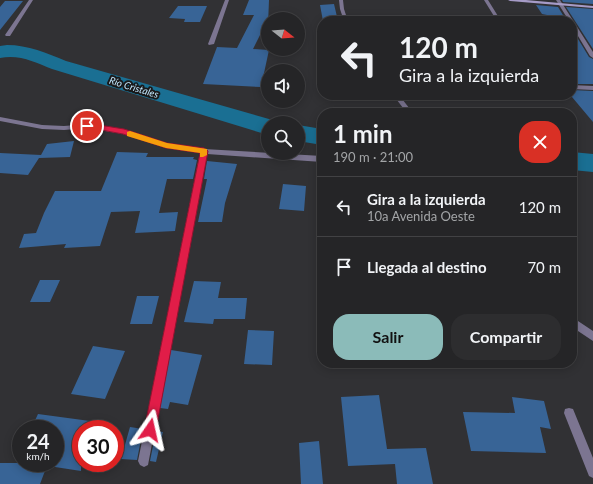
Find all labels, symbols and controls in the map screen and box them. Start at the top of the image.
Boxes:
north arrow [261,12,305,56]
map controls [261,12,305,160]
text: 120 m [399,30,478,64]
icon: left [333,32,385,84]
button: sound [261,64,305,108]
text: Gira a la izquierda [399,64,539,86]
water label: Río Cristales [108,74,160,100]
pin [70,109,104,143]
icon: arrive [76,115,98,137]
button: search [261,116,305,160]
text: 1 min [333,119,393,148]
button: close [519,121,561,163]
text: 190 m · 21:00 [333,149,413,165]
text: Gira a la izquierda [367,190,486,208]
icon: left [333,196,355,218]
text: 120 m [519,198,561,216]
text: 10a Avenida Oeste [367,208,475,224]
icon: arrive [333,256,355,278]
text: Llegada al destino [367,258,487,276]
text: 70 m [527,258,561,276]
button: Salir [333,314,443,360]
button: Compartir [451,314,561,360]
position arrow [129,409,171,451]
speed limit sign: 30 [72,420,124,472]
text: 24 [26,429,50,453]
text: km/h [26,450,50,462]

